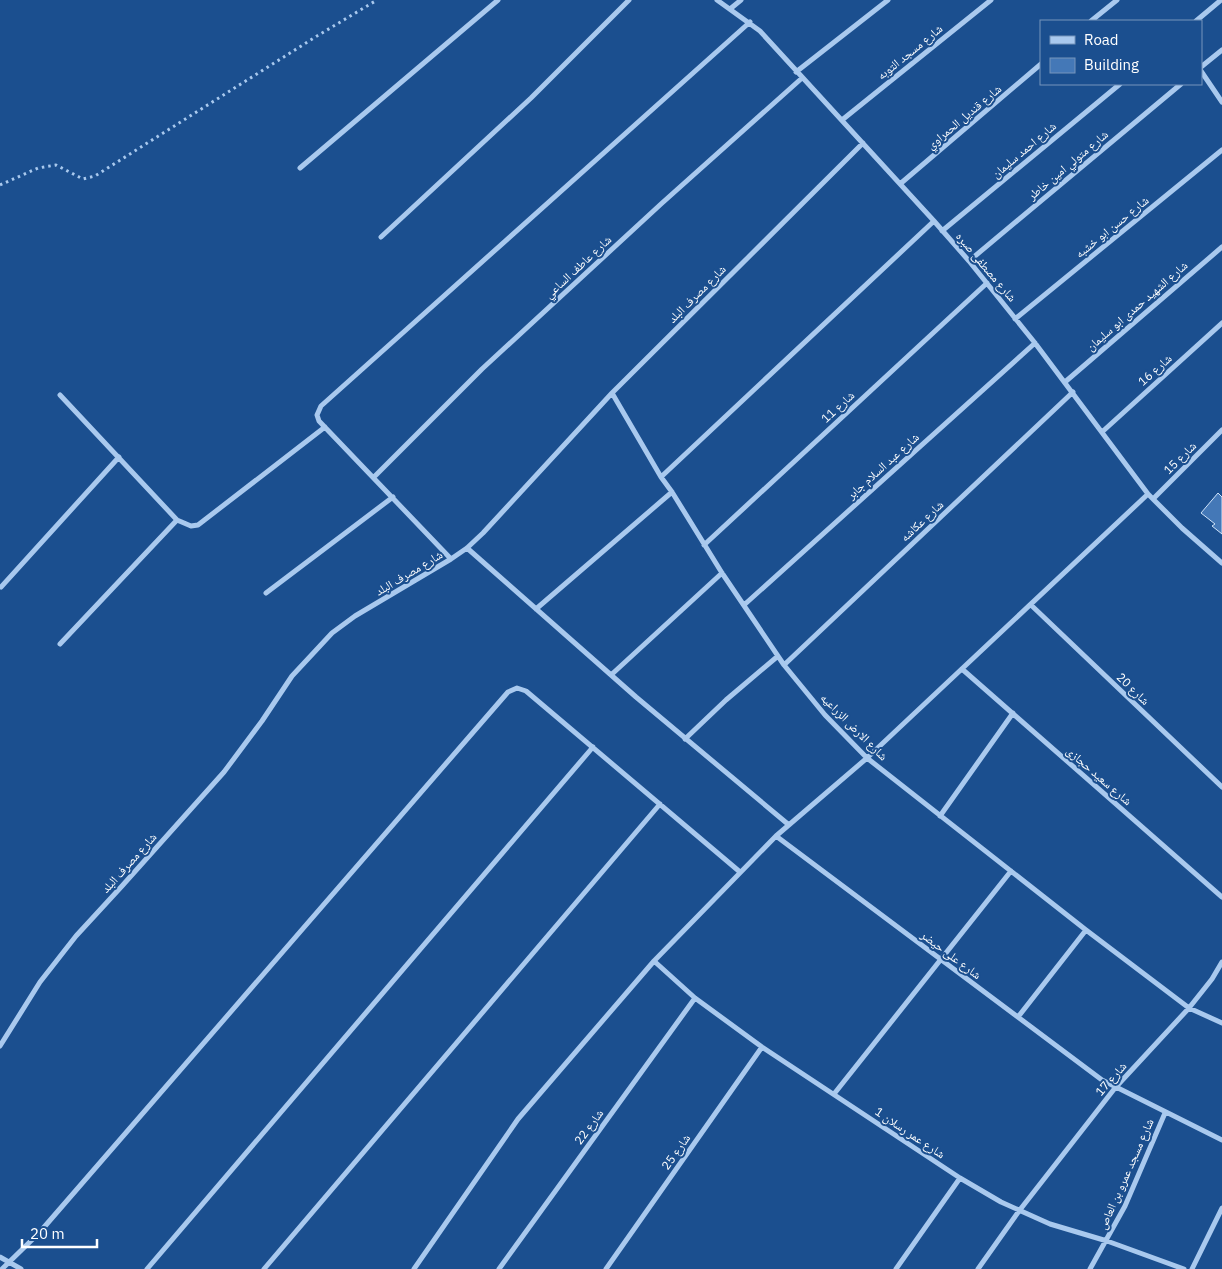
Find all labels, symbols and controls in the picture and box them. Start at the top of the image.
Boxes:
legend [1040,20,1202,85]
street label: شارع مسجد التوبه [874,21,946,83]
text: Road [1084,30,1119,49]
text: Building [1084,55,1139,74]
street label: شارع قنديل الحمراوي [923,81,1006,155]
street label: شارع احمد سليمان [988,118,1060,182]
street label: شارع متولي امين خاطر [1024,126,1113,206]
street label: شارع حسن ابو خشبه [1072,192,1152,262]
street label: شارع مصطفى صبره [952,229,1020,305]
street label: شارع عاطف الساعي [541,232,616,304]
street label: شارع الشهيد حمدى ابو سليمان [1083,257,1191,355]
street label: شارع مصرف البلد [665,261,730,326]
street label: شارع 16 [1135,351,1175,389]
street label: شارع 11 [818,387,858,427]
street label: شارع عبد السلام جابر [843,429,923,503]
street label: شارع 15 [1160,438,1200,478]
street label: شارع عكاشه [897,497,947,545]
street label: شارع مصرف البلد [372,547,446,599]
street label: شارع 20 [1113,669,1153,709]
street label: شارع الارض الزراعيه [817,690,891,764]
street label: شارع سعيد حجازى [1063,743,1135,809]
street label: شارع مصرف البلد [98,829,160,897]
street label: شارع على حيضر [917,926,985,983]
street label: شارع 17 [1092,1059,1130,1099]
street label: شارع عمر رسلان 1 [872,1104,948,1162]
street label: شارع 22 [571,1106,607,1148]
street label: شارع مسجد عمرو بن العاص [1094,1116,1158,1232]
street label: شارع 25 [658,1131,694,1173]
scale bar [22,1216,98,1248]
text: 20 m [30,1224,65,1243]

